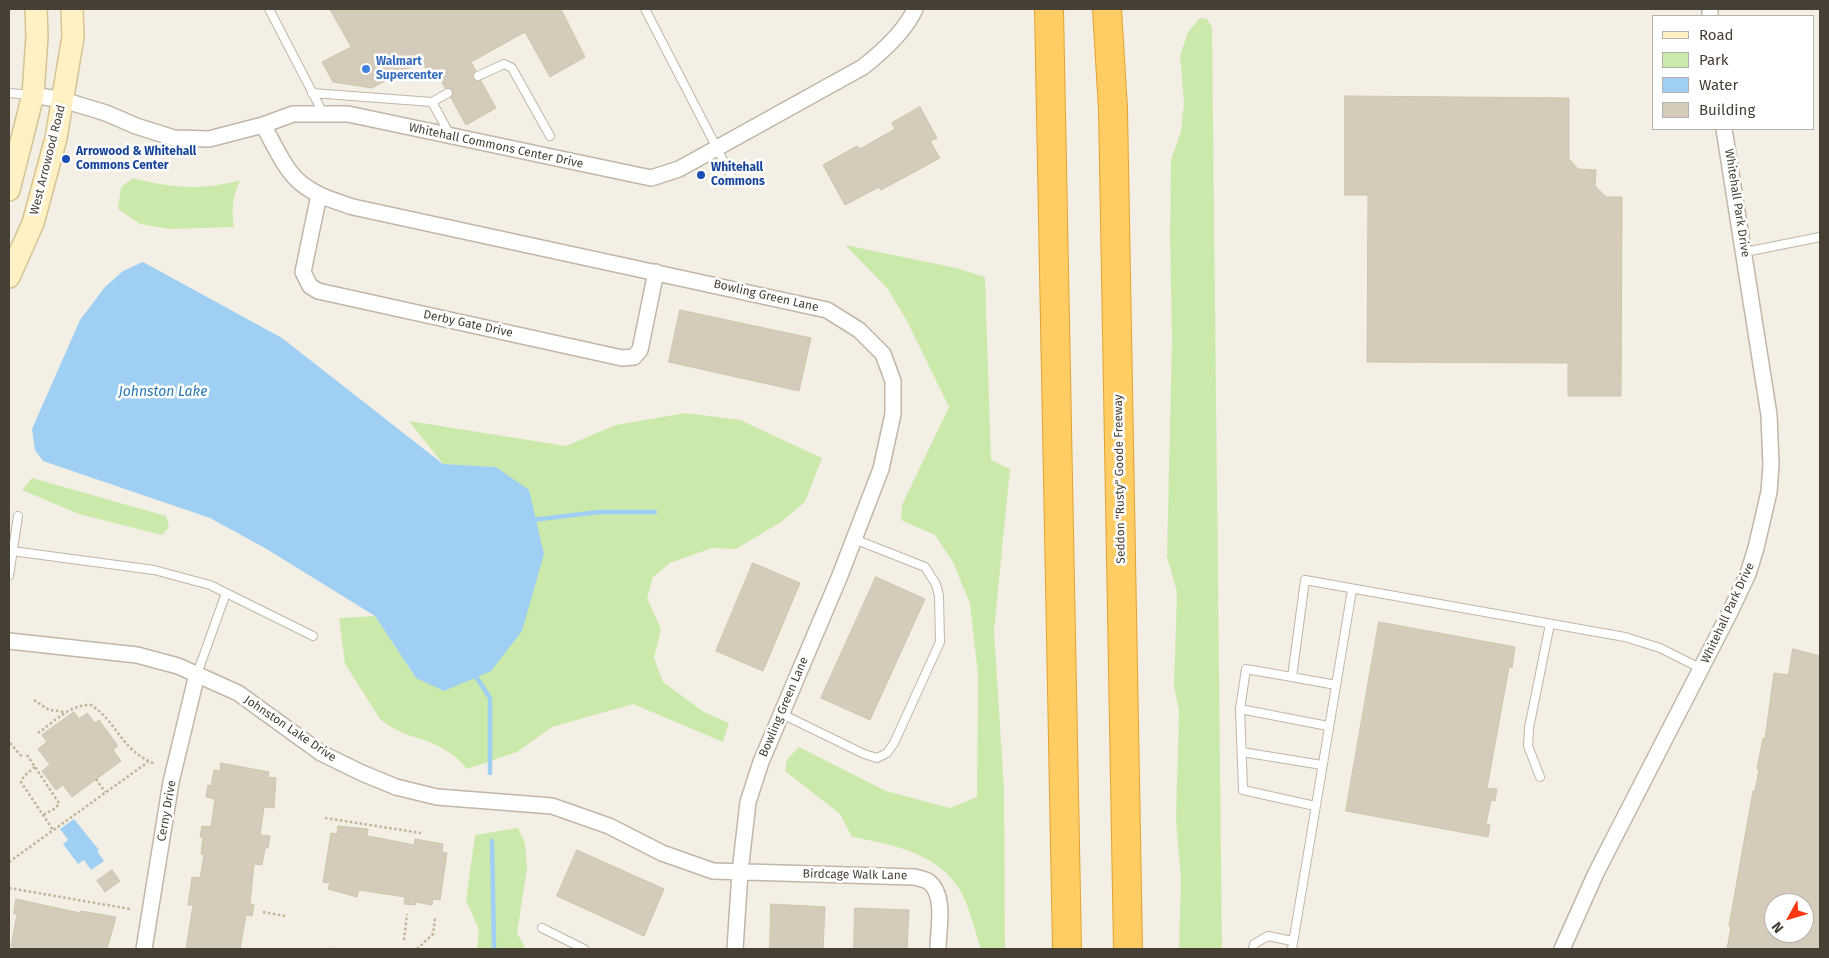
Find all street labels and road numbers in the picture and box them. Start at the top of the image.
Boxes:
street label: West Arrowood Road [27,103,69,217]
street label: Whitehall Commons Center Drive [407,120,585,172]
street label: Whitehall Park Drive [1721,148,1753,258]
street label: Bowling Green Lane [712,277,820,315]
street label: Derby Gate Drive [422,307,514,341]
street label: Seddon "Rusty" Goode Freeway [1111,394,1129,564]
street label: Whitehall Park Drive [1698,560,1758,666]
street label: Bowling Green Lane [756,655,812,759]
street label: Johnston Lake Drive [241,693,339,765]
street label: Cerny Drive [155,779,179,843]
street label: Birdcage Walk Lane [803,867,907,883]

